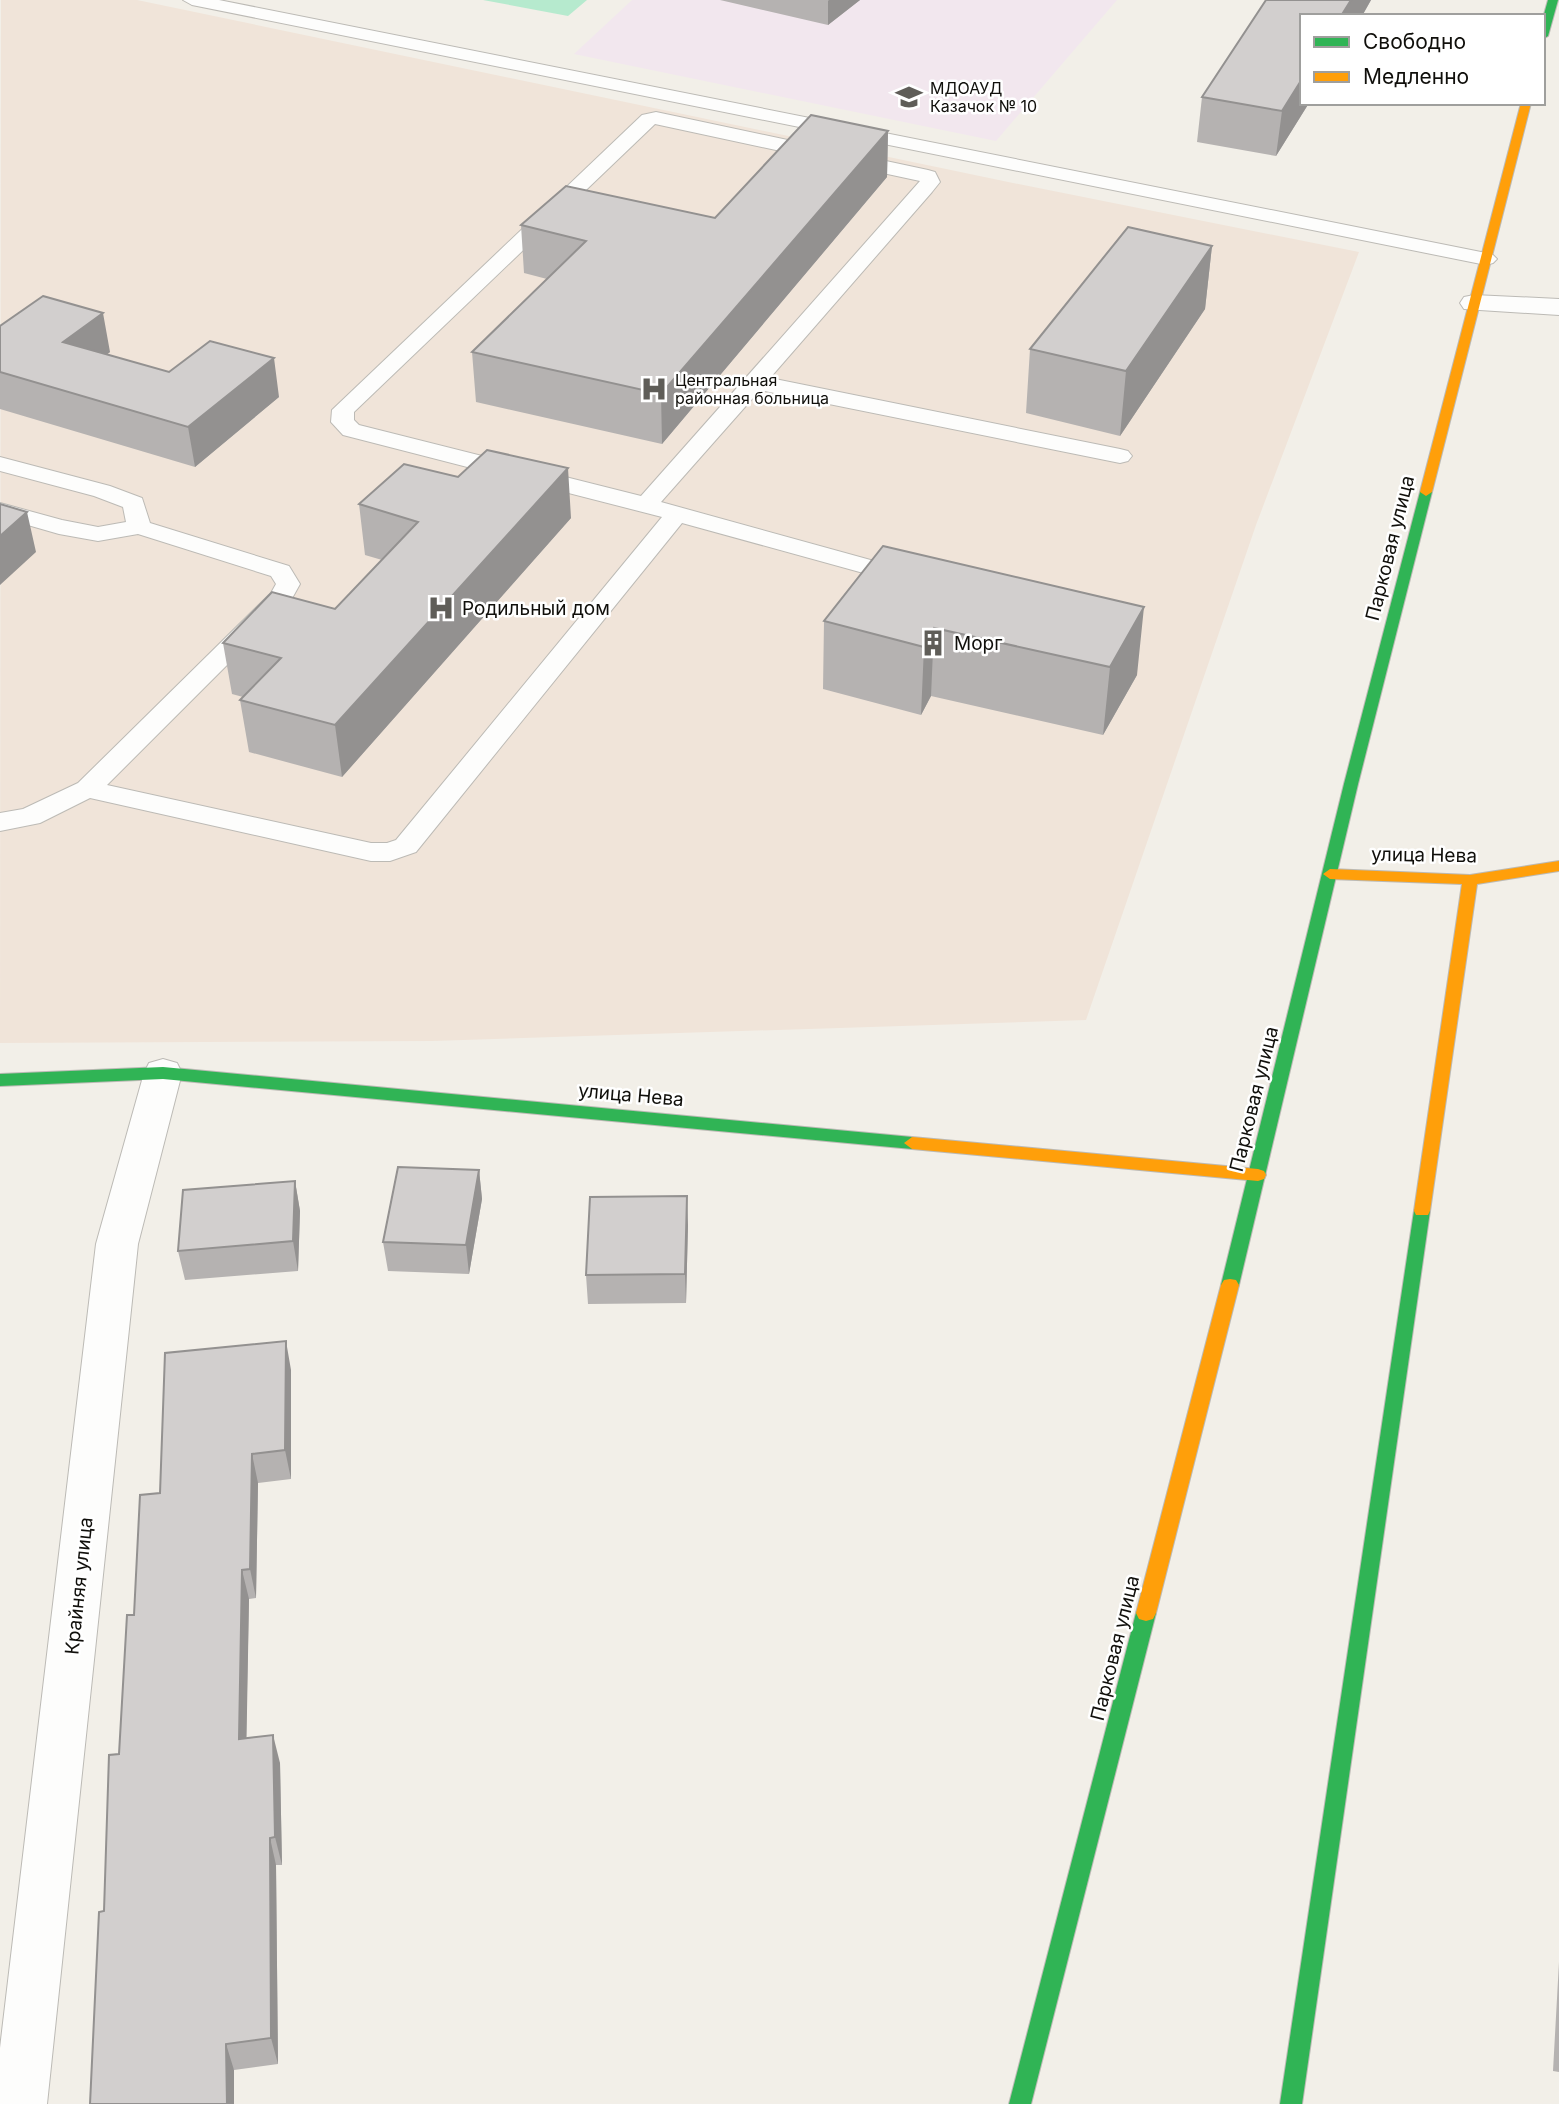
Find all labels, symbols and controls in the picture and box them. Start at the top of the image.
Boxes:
legend [1300,14,1545,105]
text: Свободно [1363,29,1466,54]
text: Медленно [1363,64,1469,89]
place label: МДОАУД Казачок № 10 [930,78,1037,116]
school or university icon: МДОАУД Казачок № 10 [894,82,924,112]
place label: Центральная районная больница [675,370,829,408]
hospital icon: Центральная районная больница [639,374,669,404]
street label: Парковая улица [1361,473,1419,623]
hospital icon: Родильный дом [426,593,456,623]
place label: Родильный дом [462,597,610,620]
building icon: Морг [918,628,948,658]
place label: Морг [954,632,1002,655]
street label: улица Нева [1371,843,1477,867]
street label: Парковая улица [1225,1024,1283,1174]
street label: улица Нева [577,1079,685,1111]
street label: Крайняя улица [60,1516,98,1656]
street label: Парковая улица [1086,1573,1144,1723]

